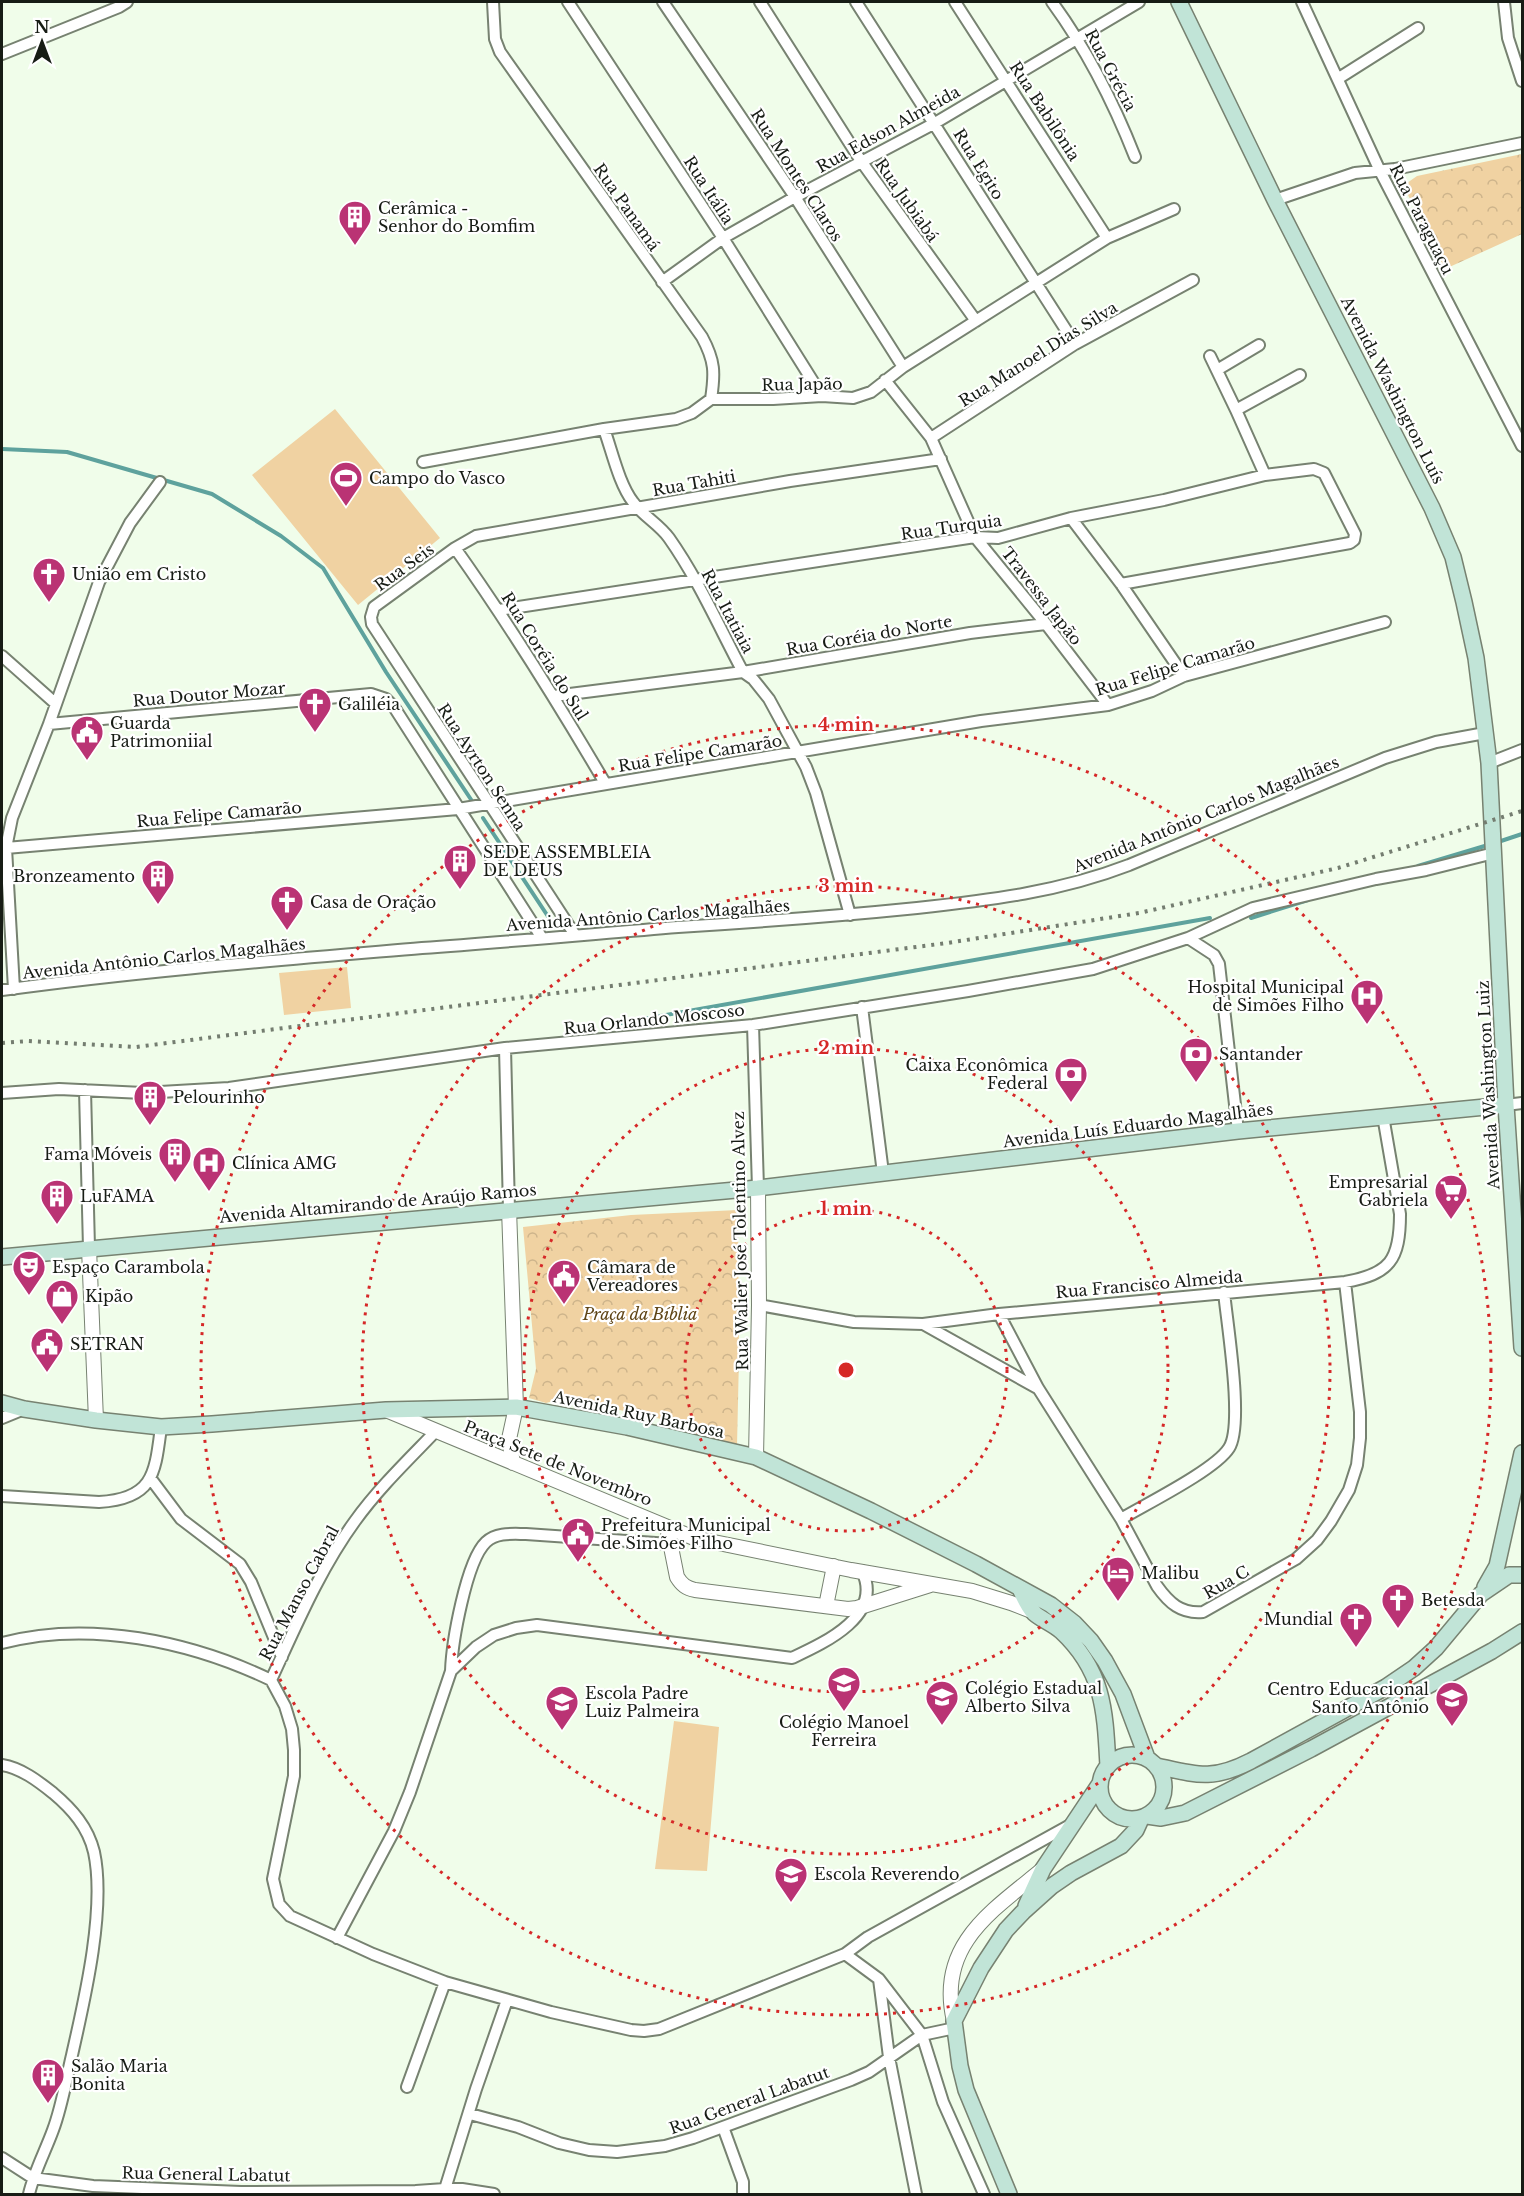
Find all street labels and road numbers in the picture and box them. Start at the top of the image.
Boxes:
street label: Rua Grécia [1081,26,1141,115]
street label: Rua Babilônia [1005,57,1085,165]
street label: Rua Edson Almeida [813,81,963,177]
street label: Rua Montes Claros [747,105,847,245]
street label: Rua Egito [949,125,1009,203]
street label: Rua Itália [680,152,739,228]
street label: Rua Jubiabá [871,154,943,246]
street label: Rua Panamá [589,159,665,255]
street label: Rua Paraguaçu [1386,160,1459,278]
street label: Avenida Washington Luís [1336,292,1449,487]
street label: Rua Manoel Dias Silva [955,297,1121,411]
street label: Rua Japão [761,373,843,395]
street label: Rua Tahiti [651,466,738,500]
street label: Rua Turquia [899,510,1003,544]
street label: Rua Seis [370,539,438,595]
street label: Travessa Japão [997,543,1087,649]
street label: Rua Itatiaia [697,565,759,657]
street label: Rua Coréia do Sul [497,588,593,724]
street label: Rua Coréia do Norte [784,611,954,659]
street label: Rua Felipe Camarão [1093,632,1257,700]
street label: Rua Doutor Mozar [132,677,286,711]
street label: Rua Ayrton Senna [433,700,531,835]
street label: Rua Felipe Camarão [617,730,783,776]
street label: Avenida Antônio Carlos Magalhães [1069,751,1342,877]
street label: Rua Felipe Camarão [136,797,302,831]
street label: Avenida Antônio Carlos Magalhães [504,895,791,935]
street label: Avenida Antônio Carlos Magalhães [21,933,307,983]
street label: Avenida Washington Luiz [1473,980,1504,1191]
street label: Rua Orlando Moscoso [563,1000,745,1038]
street label: Avenida Luís Eduardo Magalhães [1001,1099,1274,1152]
street label: Rua Walier José Tolentino Alvez [728,1111,752,1371]
street label: Avenida Altamirando de Araújo Ramos [218,1179,537,1227]
street label: Rua Francisco Almeida [1054,1266,1244,1302]
street label: Avenida Ruy Barbosa [551,1386,726,1442]
street label: Praça Sete de Novembro [461,1416,655,1510]
street label: Rua Manso Cabral [255,1522,343,1664]
street label: Rua C [1200,1561,1252,1603]
street label: Rua General Labatut [666,2062,832,2138]
street label: Rua General Labatut [121,2163,291,2185]

